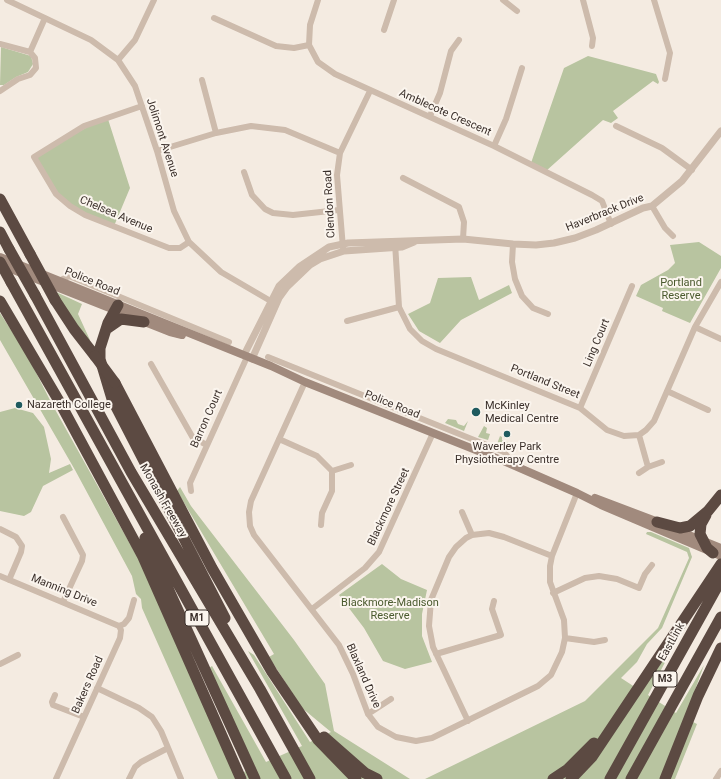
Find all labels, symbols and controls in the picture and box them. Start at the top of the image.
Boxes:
street label: Amblecote Crescent [397,87,493,139]
street label: Jolimont Avenue [143,97,181,179]
street label: Clendon Road [322,170,338,238]
street label: Haverbrack Drive [564,191,646,235]
street label: Chelsea Avenue [78,194,154,236]
street label: Police Road [63,265,121,299]
park label: Portland Reserve [660,276,702,302]
street label: Ling Court [581,317,613,369]
street label: Portland Street [508,362,582,402]
street label: Barron Court [188,388,226,450]
street label: Police Road [363,388,421,422]
place label: Nazareth College [27,398,111,412]
place label: McKinley Medical Centre [485,399,559,425]
marker: Nazareth College [14,400,24,410]
marker: McKinley Medical Centre [470,406,482,418]
marker: Waverley Park Physiotherapy Centre [502,429,512,439]
place label: Waverley Park Physiotherapy Centre [455,440,559,466]
street label: Monash Freeway [137,462,189,540]
street label: Blackmore Street [365,466,413,548]
street label: Manning Drive [29,572,99,610]
park label: Blackmore-Madison Reserve [341,596,439,622]
road number: M1 [185,610,209,626]
street label: EastLink [656,621,688,663]
street label: Blaxland Drive [343,642,383,710]
street label: Bakers Road [69,654,107,716]
road number: M3 [653,671,677,687]

